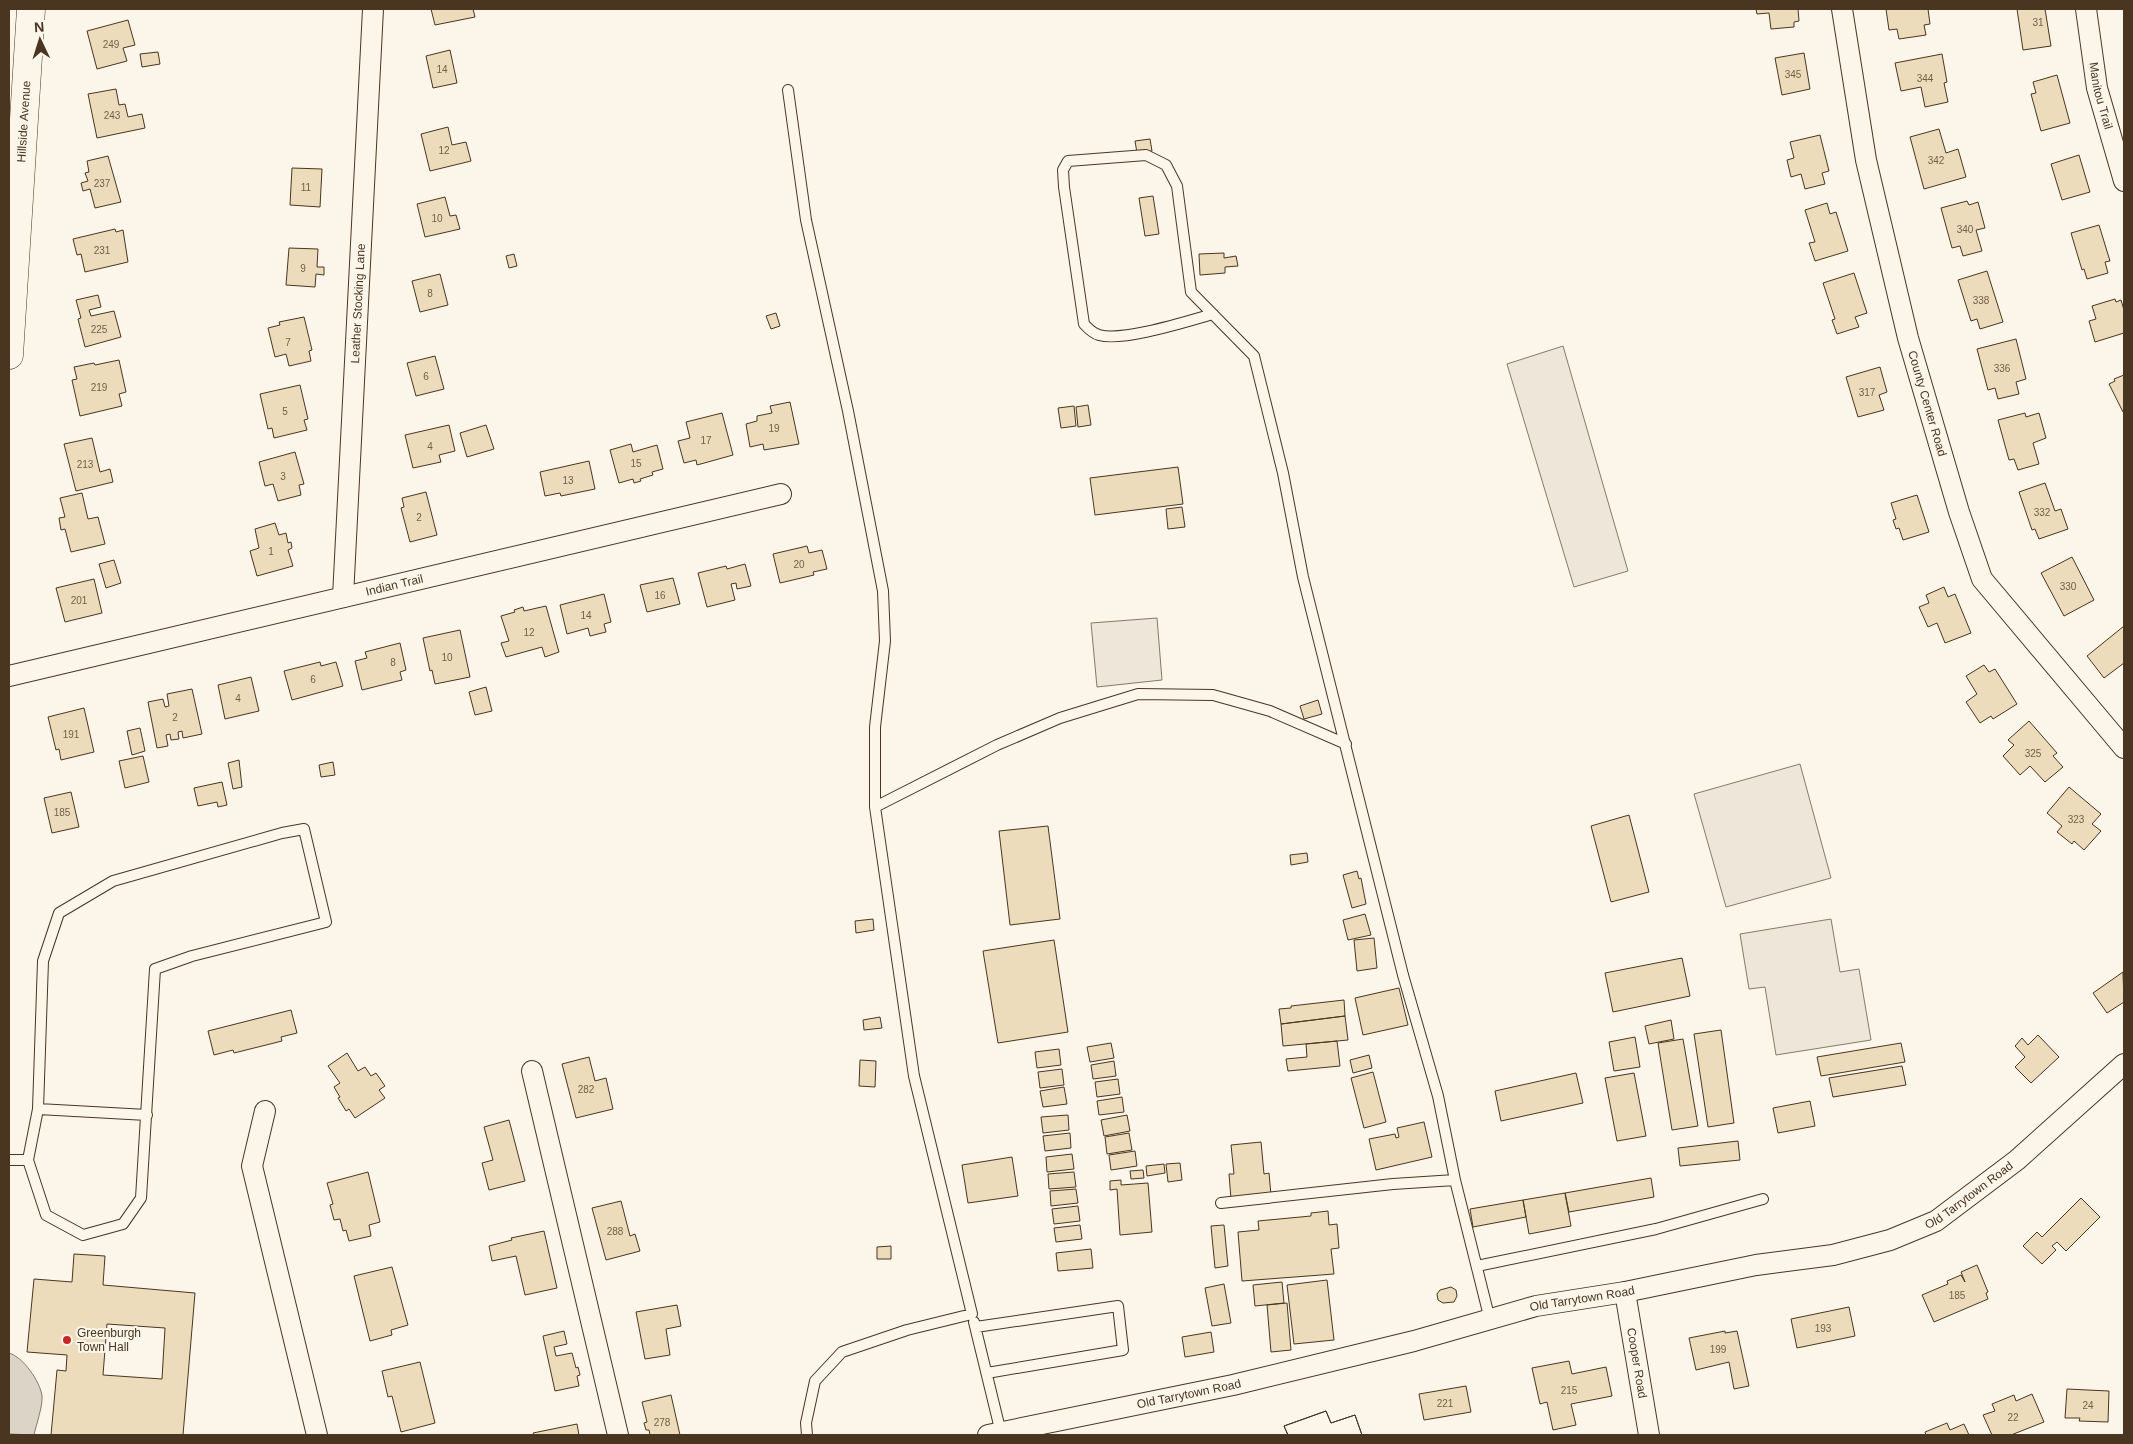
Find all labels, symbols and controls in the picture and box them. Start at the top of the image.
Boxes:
north arrow [15,15,65,65]
house number: 31 [2032,17,2044,28]
text: N [33,19,45,35]
house number: 249 [103,39,120,50]
street label: Manitou Trail [2086,61,2116,131]
house number: 14 [436,64,448,75]
house number: 345 [1785,69,1802,80]
house number: 344 [1917,73,1934,84]
street label: Hillside Avenue [14,80,33,163]
house number: 243 [104,110,121,121]
house number: 12 [438,145,450,156]
house number: 342 [1928,155,1945,166]
house number: 237 [94,178,111,189]
house number: 11 [301,182,312,193]
house number: 10 [431,213,443,224]
house number: 340 [1957,224,1974,235]
street label: Leather Stocking Lane [348,243,368,364]
house number: 231 [94,245,111,256]
house number: 9 [300,263,306,274]
house number: 8 [427,288,433,299]
house number: 338 [1973,295,1990,306]
house number: 225 [91,324,108,335]
house number: 7 [285,337,291,348]
street label: County Center Road [1905,349,1949,458]
house number: 336 [1994,363,2011,374]
house number: 6 [423,371,429,382]
house number: 219 [91,382,108,393]
house number: 317 [1859,387,1876,398]
house number: 5 [282,406,288,417]
house number: 19 [768,423,780,434]
house number: 17 [700,435,712,446]
house number: 4 [427,441,433,452]
house number: 15 [630,458,642,469]
house number: 213 [77,459,94,470]
house number: 3 [280,471,286,482]
house number: 13 [562,475,574,486]
house number: 332 [2034,507,2051,518]
house number: 2 [416,512,422,523]
house number: 1 [268,546,274,557]
house number: 20 [793,559,805,570]
street label: Indian Trail [364,572,425,599]
house number: 330 [2060,581,2077,592]
house number: 16 [654,590,666,601]
house number: 201 [71,595,88,606]
house number: 14 [580,610,592,621]
house number: 12 [523,627,535,638]
house number: 10 [441,652,453,663]
house number: 8 [390,657,396,668]
house number: 6 [310,674,316,685]
house number: 4 [235,693,241,704]
house number: 2 [172,712,178,723]
house number: 191 [63,729,80,740]
house number: 325 [2025,748,2042,759]
house number: 185 [54,807,71,818]
house number: 323 [2068,814,2085,825]
house number: 282 [578,1084,595,1095]
street label: Old Tarrytown Road [1923,1159,2016,1232]
house number: 288 [607,1226,624,1237]
street label: Old Tarrytown Road [1528,1283,1636,1314]
house number: 185 [1949,1290,1966,1301]
house number: 193 [1815,1323,1832,1334]
place label: Greenburgh Town Hall [77,1326,141,1354]
street label: Cooper Road [1624,1327,1650,1399]
marker: Greenburgh Town Hall [61,1334,73,1346]
house number: 199 [1710,1344,1727,1355]
street label: Old Tarrytown Road [1136,1376,1242,1411]
house number: 215 [1561,1385,1578,1396]
house number: 221 [1437,1398,1454,1409]
house number: 24 [2082,1400,2094,1411]
house number: 22 [2007,1412,2019,1423]
house number: 278 [654,1417,671,1428]

